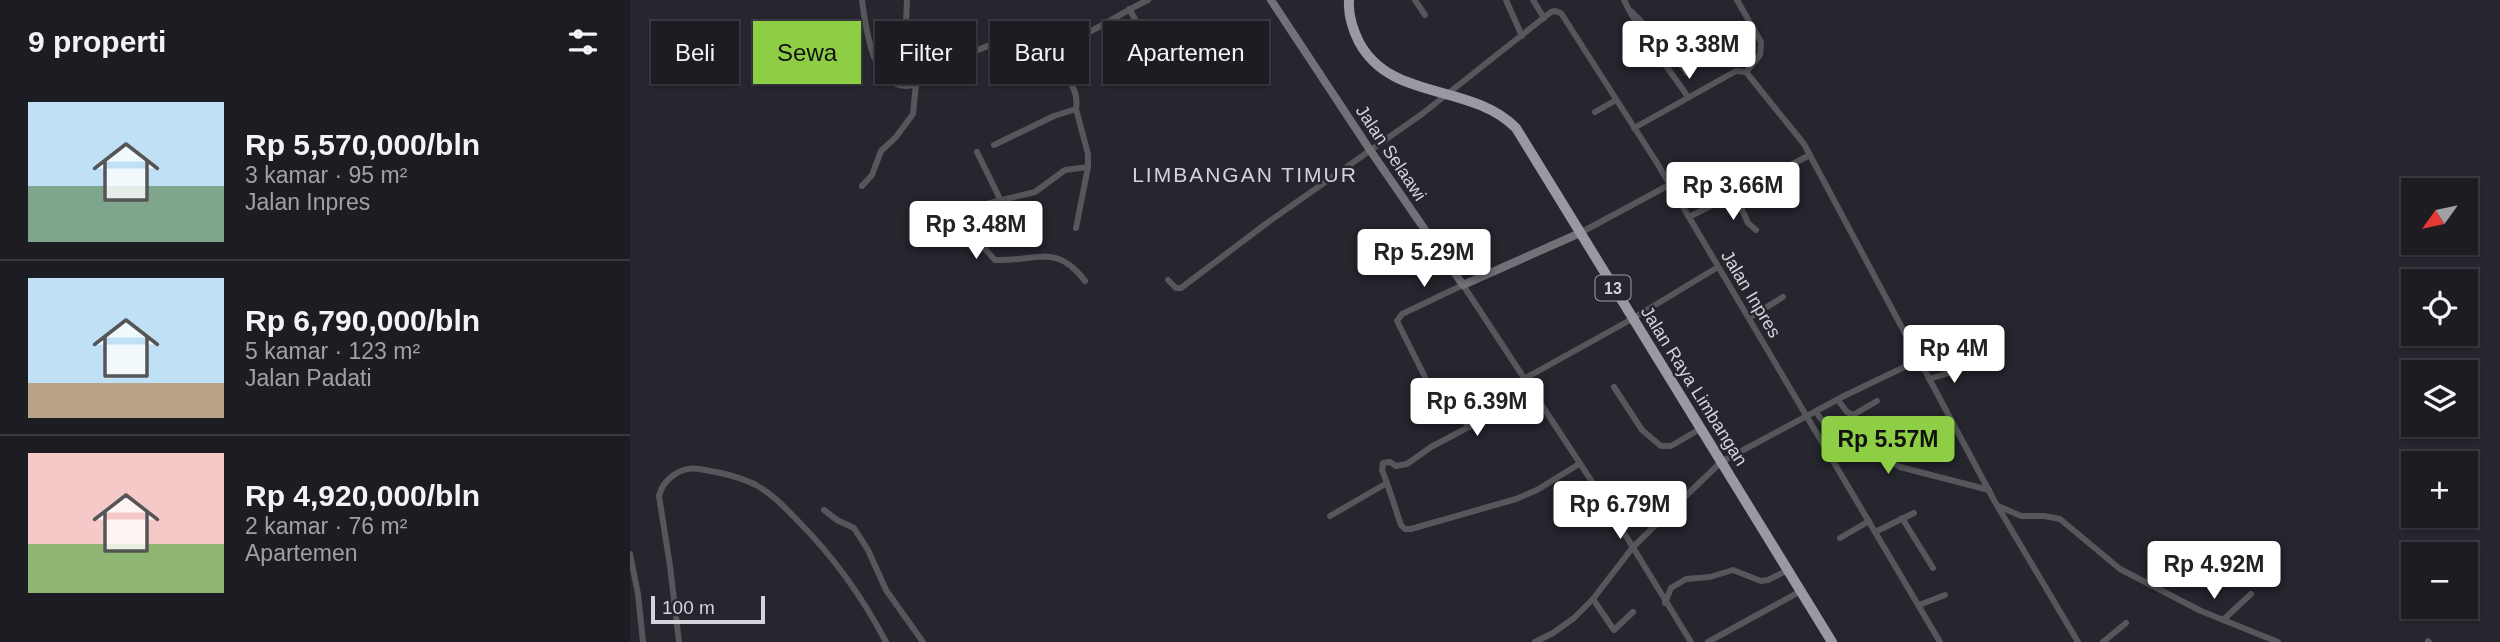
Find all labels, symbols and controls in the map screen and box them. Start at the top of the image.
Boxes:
chip: Beli [651,21,739,84]
chip: Sewa [753,21,861,84]
chip: Filter [875,21,976,84]
chip: Baru [990,21,1089,84]
chip: Apartemen [1103,21,1269,84]
pin: Rp 3.38M [1617,22,1761,81]
icon: filters [564,23,602,61]
text: 9 properti [28,25,166,58]
text: Rp 3.38M [1639,31,1739,57]
street label: Jalan Selaawi [1352,101,1430,205]
text: Rp 5,570,000/bln [245,128,480,161]
icon: home [84,130,168,214]
text: 3 kamar · 95 m² [245,162,407,188]
pin: Rp 3.66M [1661,162,1805,222]
district label: LIMBANGAN TIMUR [1132,163,1358,186]
text: Rp 3.66M [1683,172,1783,198]
north arrow [2401,178,2478,256]
map controls [2401,178,2478,619]
text: Jalan Inpres [245,189,370,215]
pin: Rp 3.48M [904,202,1048,261]
text: Rp 3.48M [926,211,1026,237]
pin: Rp 5.29M [1352,230,1496,289]
text: Rp 5.29M [1374,239,1474,265]
street label: Jalan Inpres [1717,247,1785,341]
button: locate [2401,269,2478,346]
road number: 13 [1595,276,1630,300]
street label: Jalan Raya Limbangan [1637,303,1751,469]
text: Rp 6,790,000/bln [245,304,480,337]
icon: home [84,306,168,390]
pin: Rp 4M [1905,326,2003,385]
text: Rp 4M [1920,335,1989,361]
text: 5 kamar · 123 m² [245,338,420,364]
button: layers [2401,360,2478,437]
text: Jalan Padati [245,365,372,391]
pin: Rp 6.39M [1405,378,1549,438]
text: Rp 6.39M [1427,388,1527,414]
pin: Rp 5.57M [1816,416,1960,476]
text: Rp 5.57M [1838,426,1938,452]
button: + [2401,451,2478,528]
text: Rp 4,920,000/bln [245,479,480,512]
icon: home [84,481,168,565]
pin: Rp 6.79M [1548,482,1692,541]
text: Rp 6.79M [1570,491,1670,517]
text: 2 kamar · 76 m² [245,513,407,539]
text: Apartemen [245,540,358,566]
pin: Rp 4.92M [2142,542,2286,601]
button: − [2401,542,2478,619]
text: Rp 4.92M [2164,551,2264,577]
scale bar [651,593,765,625]
text: 100 m [662,597,715,618]

